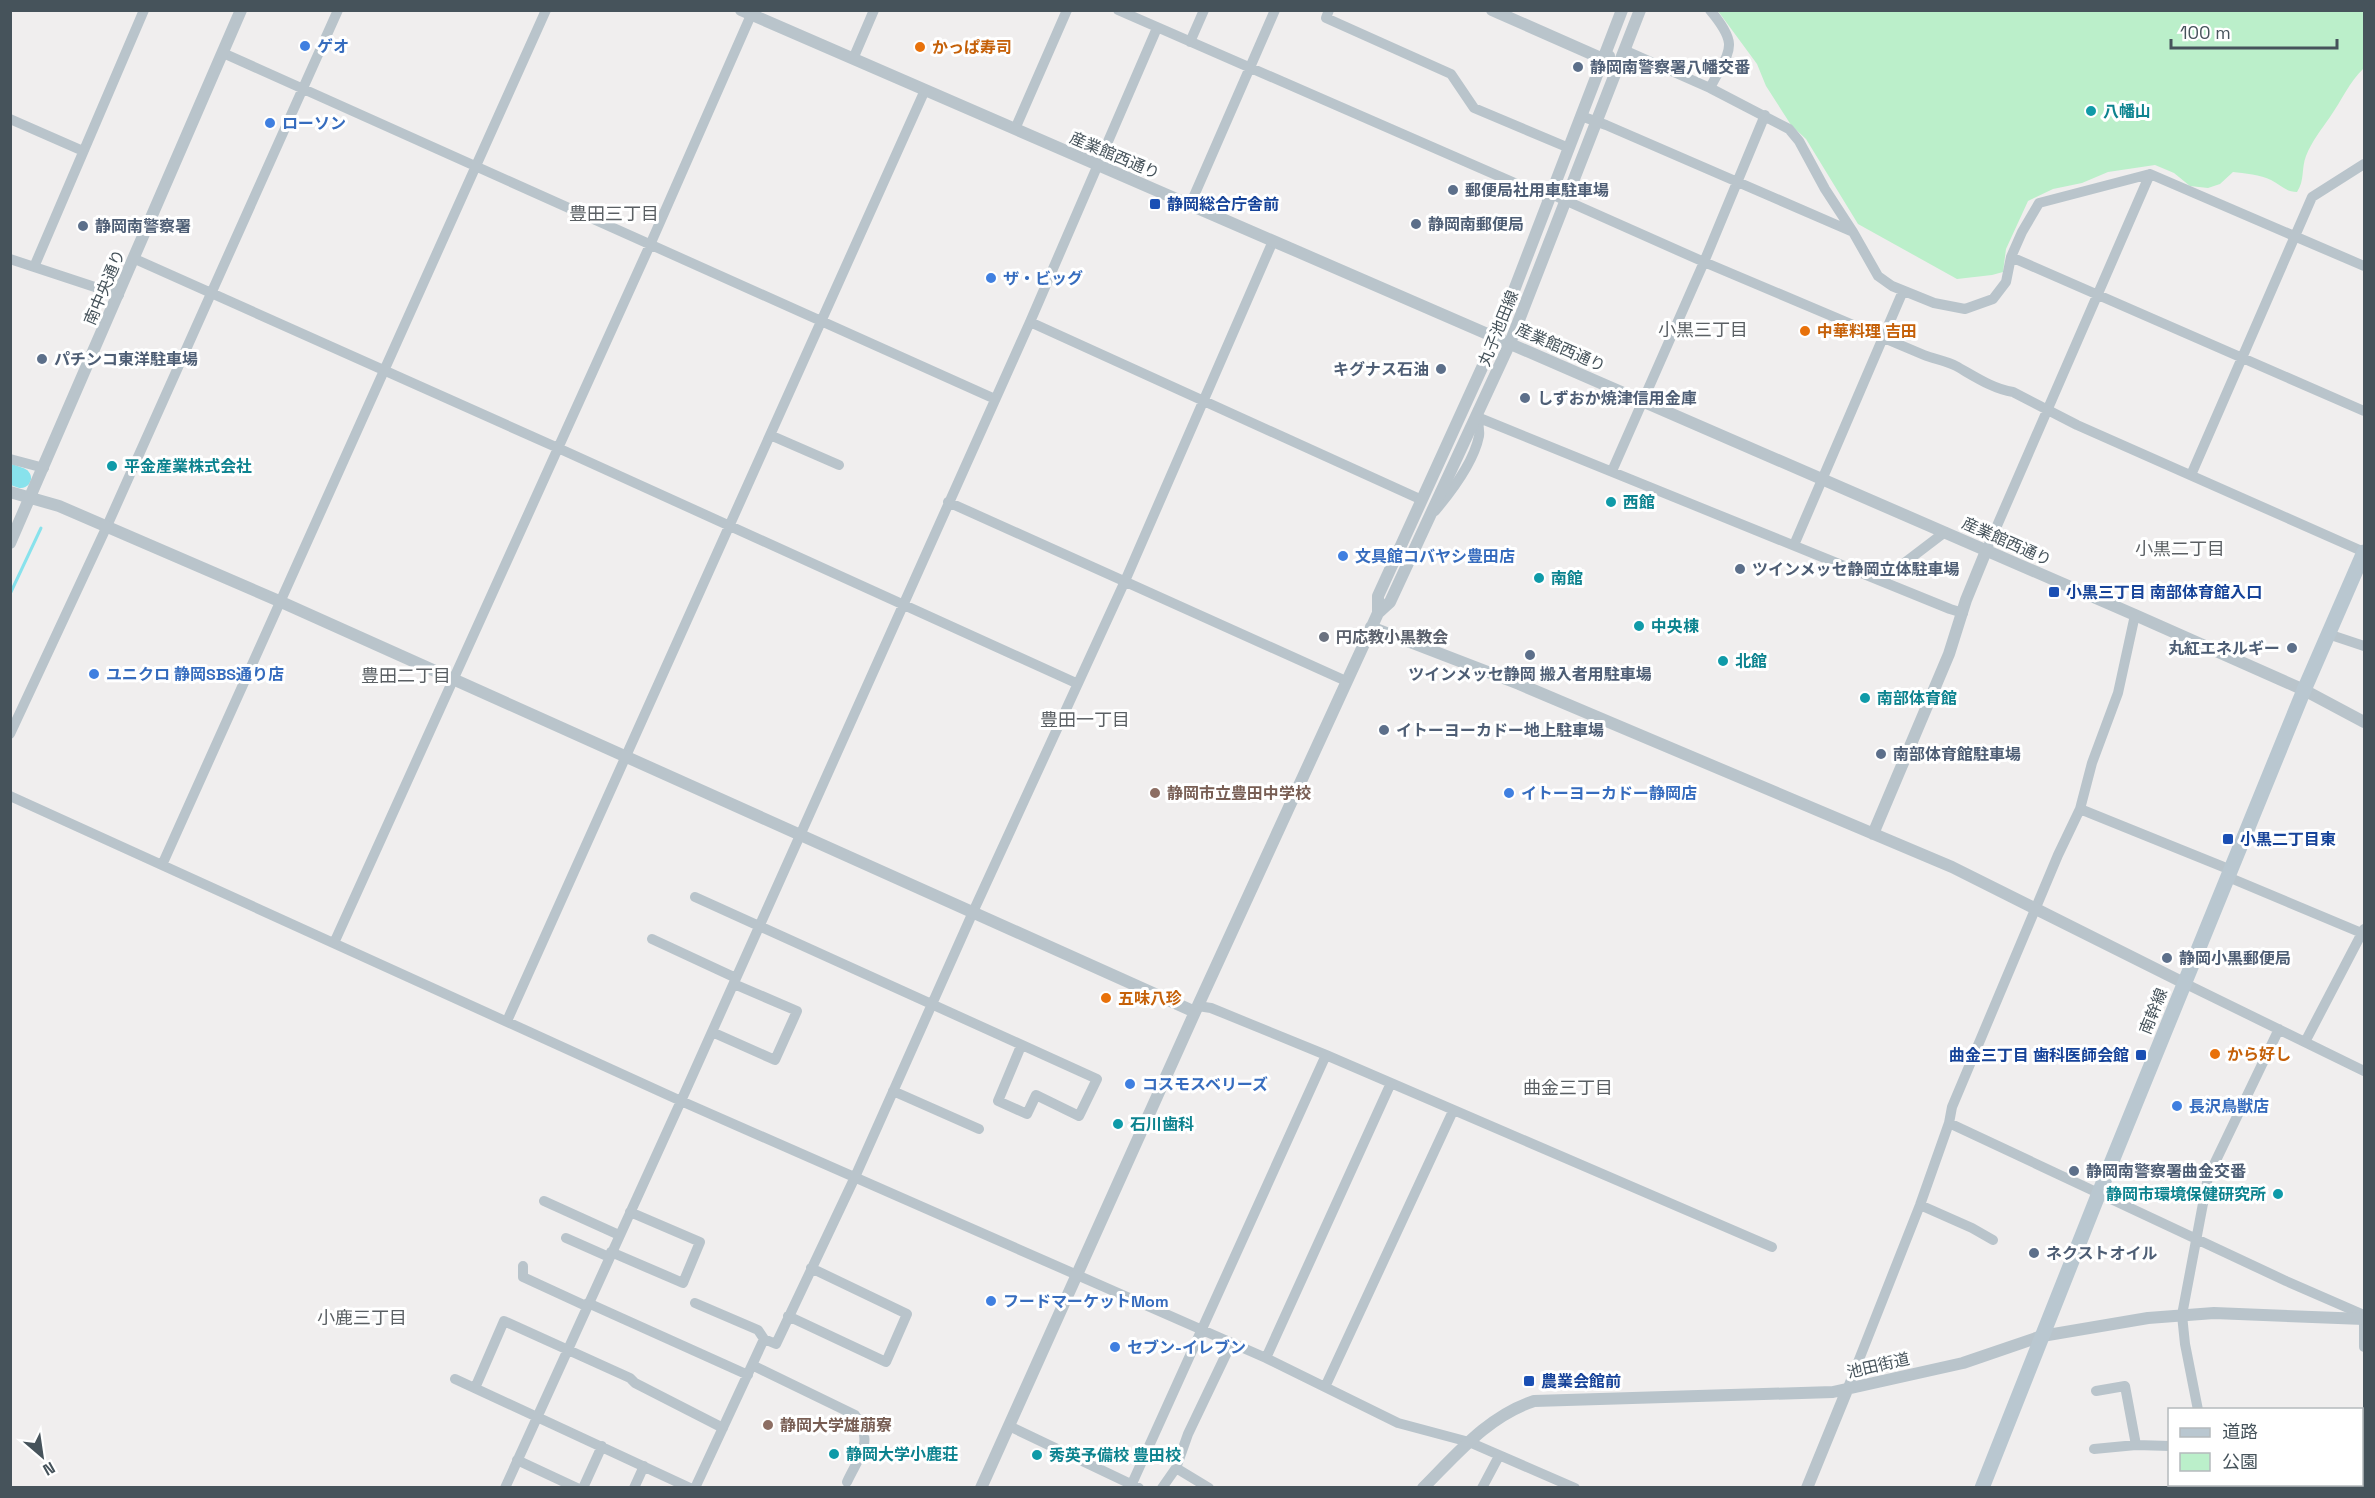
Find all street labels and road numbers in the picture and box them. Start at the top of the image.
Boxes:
street label: 産業館西通り [1067,127,1163,184]
street label: 南中央通り [79,246,130,328]
street label: 丸子池田線 [1474,287,1523,369]
street label: 産業館西通り [1513,318,1609,377]
street label: 産業館西通り [1959,512,2055,571]
street label: 南幹線 [2135,985,2172,1037]
street label: 池田街道 [1845,1348,1912,1383]

